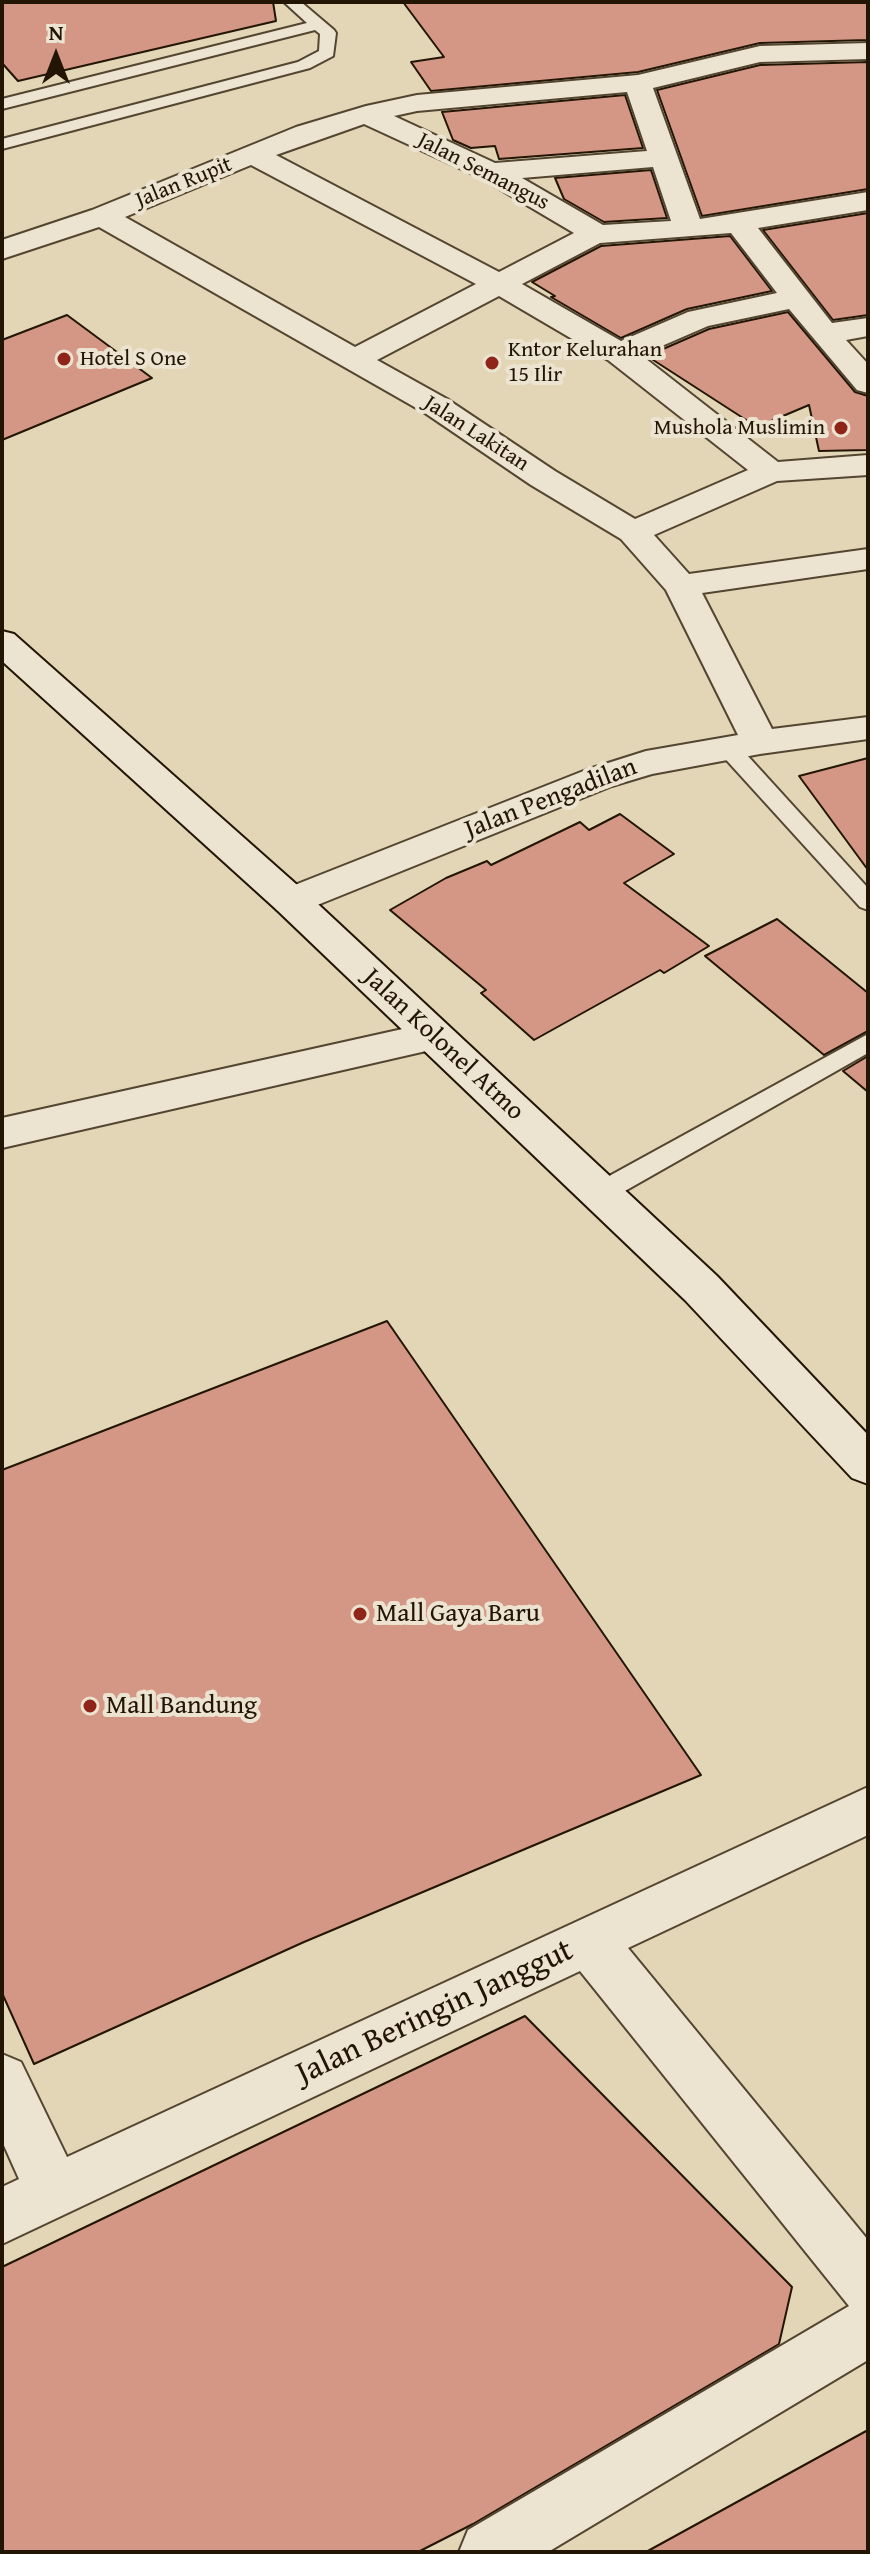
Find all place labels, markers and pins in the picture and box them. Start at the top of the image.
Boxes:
place label: Kntor Kelurahan 15 Ilir [508,337,662,388]
place label: Hotel S One [80,346,187,372]
marker: Hotel S One [55,350,73,368]
marker: Kntor Kelurahan 15 Ilir [483,354,501,372]
place label: Mushola Muslimin [654,415,825,441]
marker: Mushola Muslimin [832,419,850,437]
place label: Mall Gaya Baru [376,1598,540,1630]
marker: Mall Gaya Baru [351,1605,369,1623]
place label: Mall Bandung [106,1690,257,1722]
marker: Mall Bandung [81,1697,99,1715]

